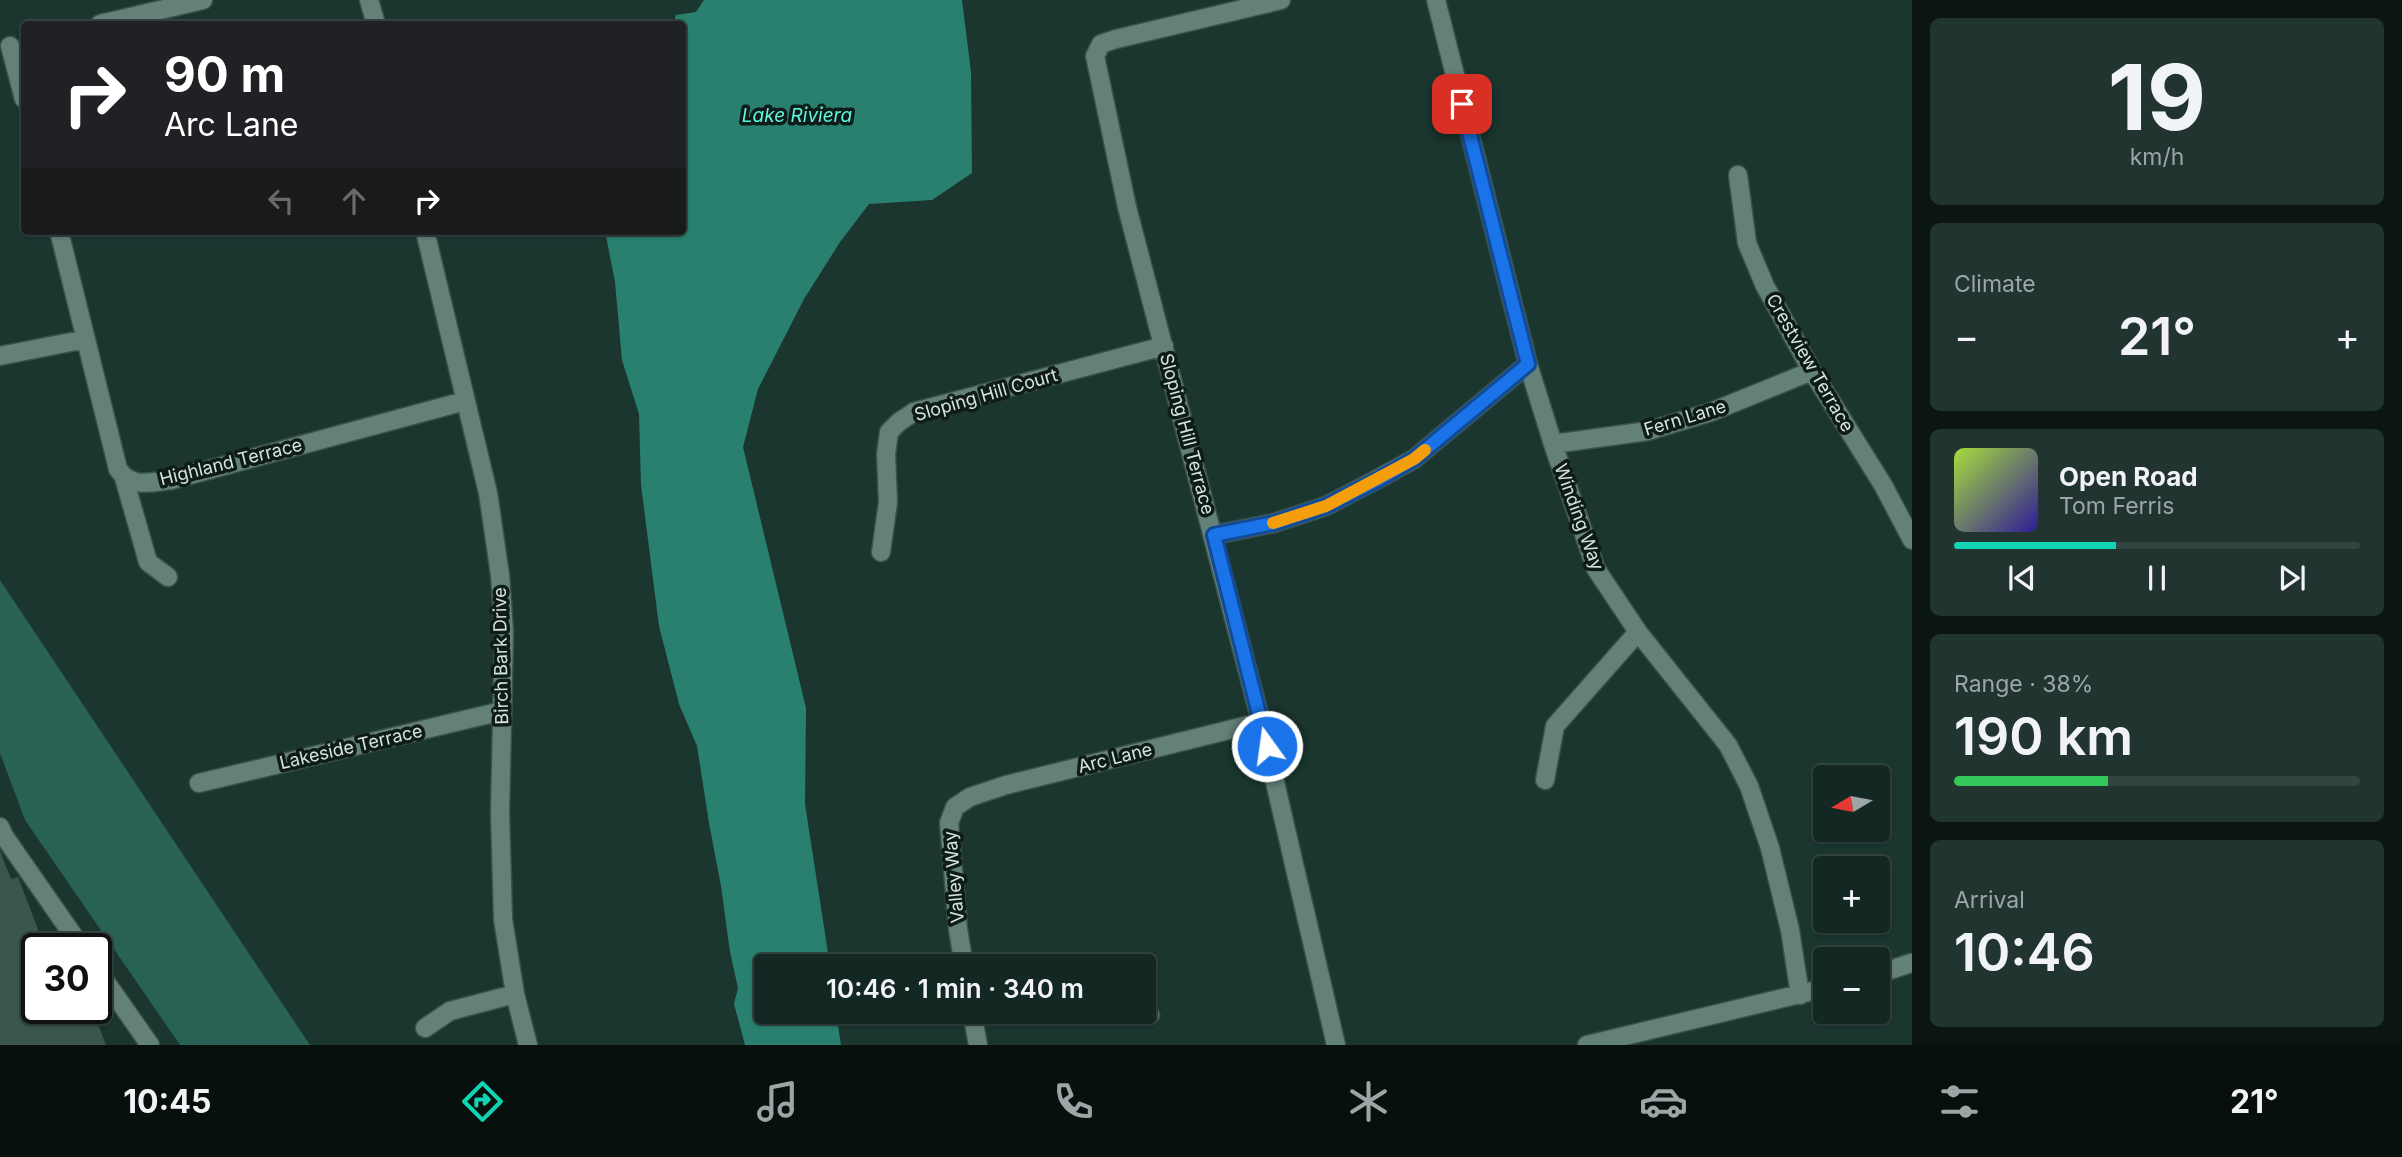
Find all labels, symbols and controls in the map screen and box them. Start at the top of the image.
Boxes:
text: 19 [2108,42,2206,152]
text: 90 m [164,45,285,104]
icon: right [49,49,140,140]
pin [1432,74,1492,134]
icon: arrive [1443,85,1481,123]
water label: Lake Riviera [742,104,852,127]
text: Arc Lane [164,105,299,144]
text: km/h [2130,143,2184,171]
icon: left [262,182,300,220]
icon: ahead [335,182,373,220]
icon: right [408,182,446,220]
text: Climate [1954,270,2036,298]
street label: Crestview Terrace [1762,290,1858,435]
text: 21° [2118,305,2196,368]
text: − [1954,313,1979,359]
text: + [2335,313,2360,359]
street label: Sloping Hill Terrace [1156,351,1219,517]
street label: Sloping Hill Court [912,364,1060,425]
street label: Fern Lane [1641,395,1728,440]
street label: Highland Terrace [157,434,304,489]
street label: Winding Way [1551,461,1608,573]
text: Open Road [2059,461,2198,492]
text: Tom Ferris [2059,492,2174,520]
icon: previous [2003,559,2041,597]
icon: pause [2138,559,2176,597]
icon: next [2273,559,2311,597]
street label: Birch Bark Drive [489,587,512,725]
text: Range · 38% [1954,670,2093,698]
text: 190 km [1954,705,2133,768]
position arrow [1230,709,1304,783]
street label: Lakeside Terrace [277,720,424,773]
street label: Arc Lane [1076,738,1154,777]
north arrow [1813,765,1890,842]
map controls [1813,765,1890,1024]
street label: Valley Way [939,830,968,924]
button: + [1813,856,1890,933]
text: Arrival [1954,886,2025,914]
text: 10:46 [1954,921,2095,984]
speed limit sign: 30 [21,933,112,1024]
button: − [1813,947,1890,1024]
text: 10:46 · 1 min · 340 m [826,973,1084,1004]
icon: directions [458,1077,507,1126]
icon: music [753,1077,802,1126]
icon: phone [1049,1077,1098,1126]
icon: climate [1344,1077,1393,1126]
icon: car [1639,1077,1688,1126]
icon: filters [1935,1077,1984,1126]
text: 10:45 [123,1082,211,1121]
text: 21° [2230,1082,2279,1121]

